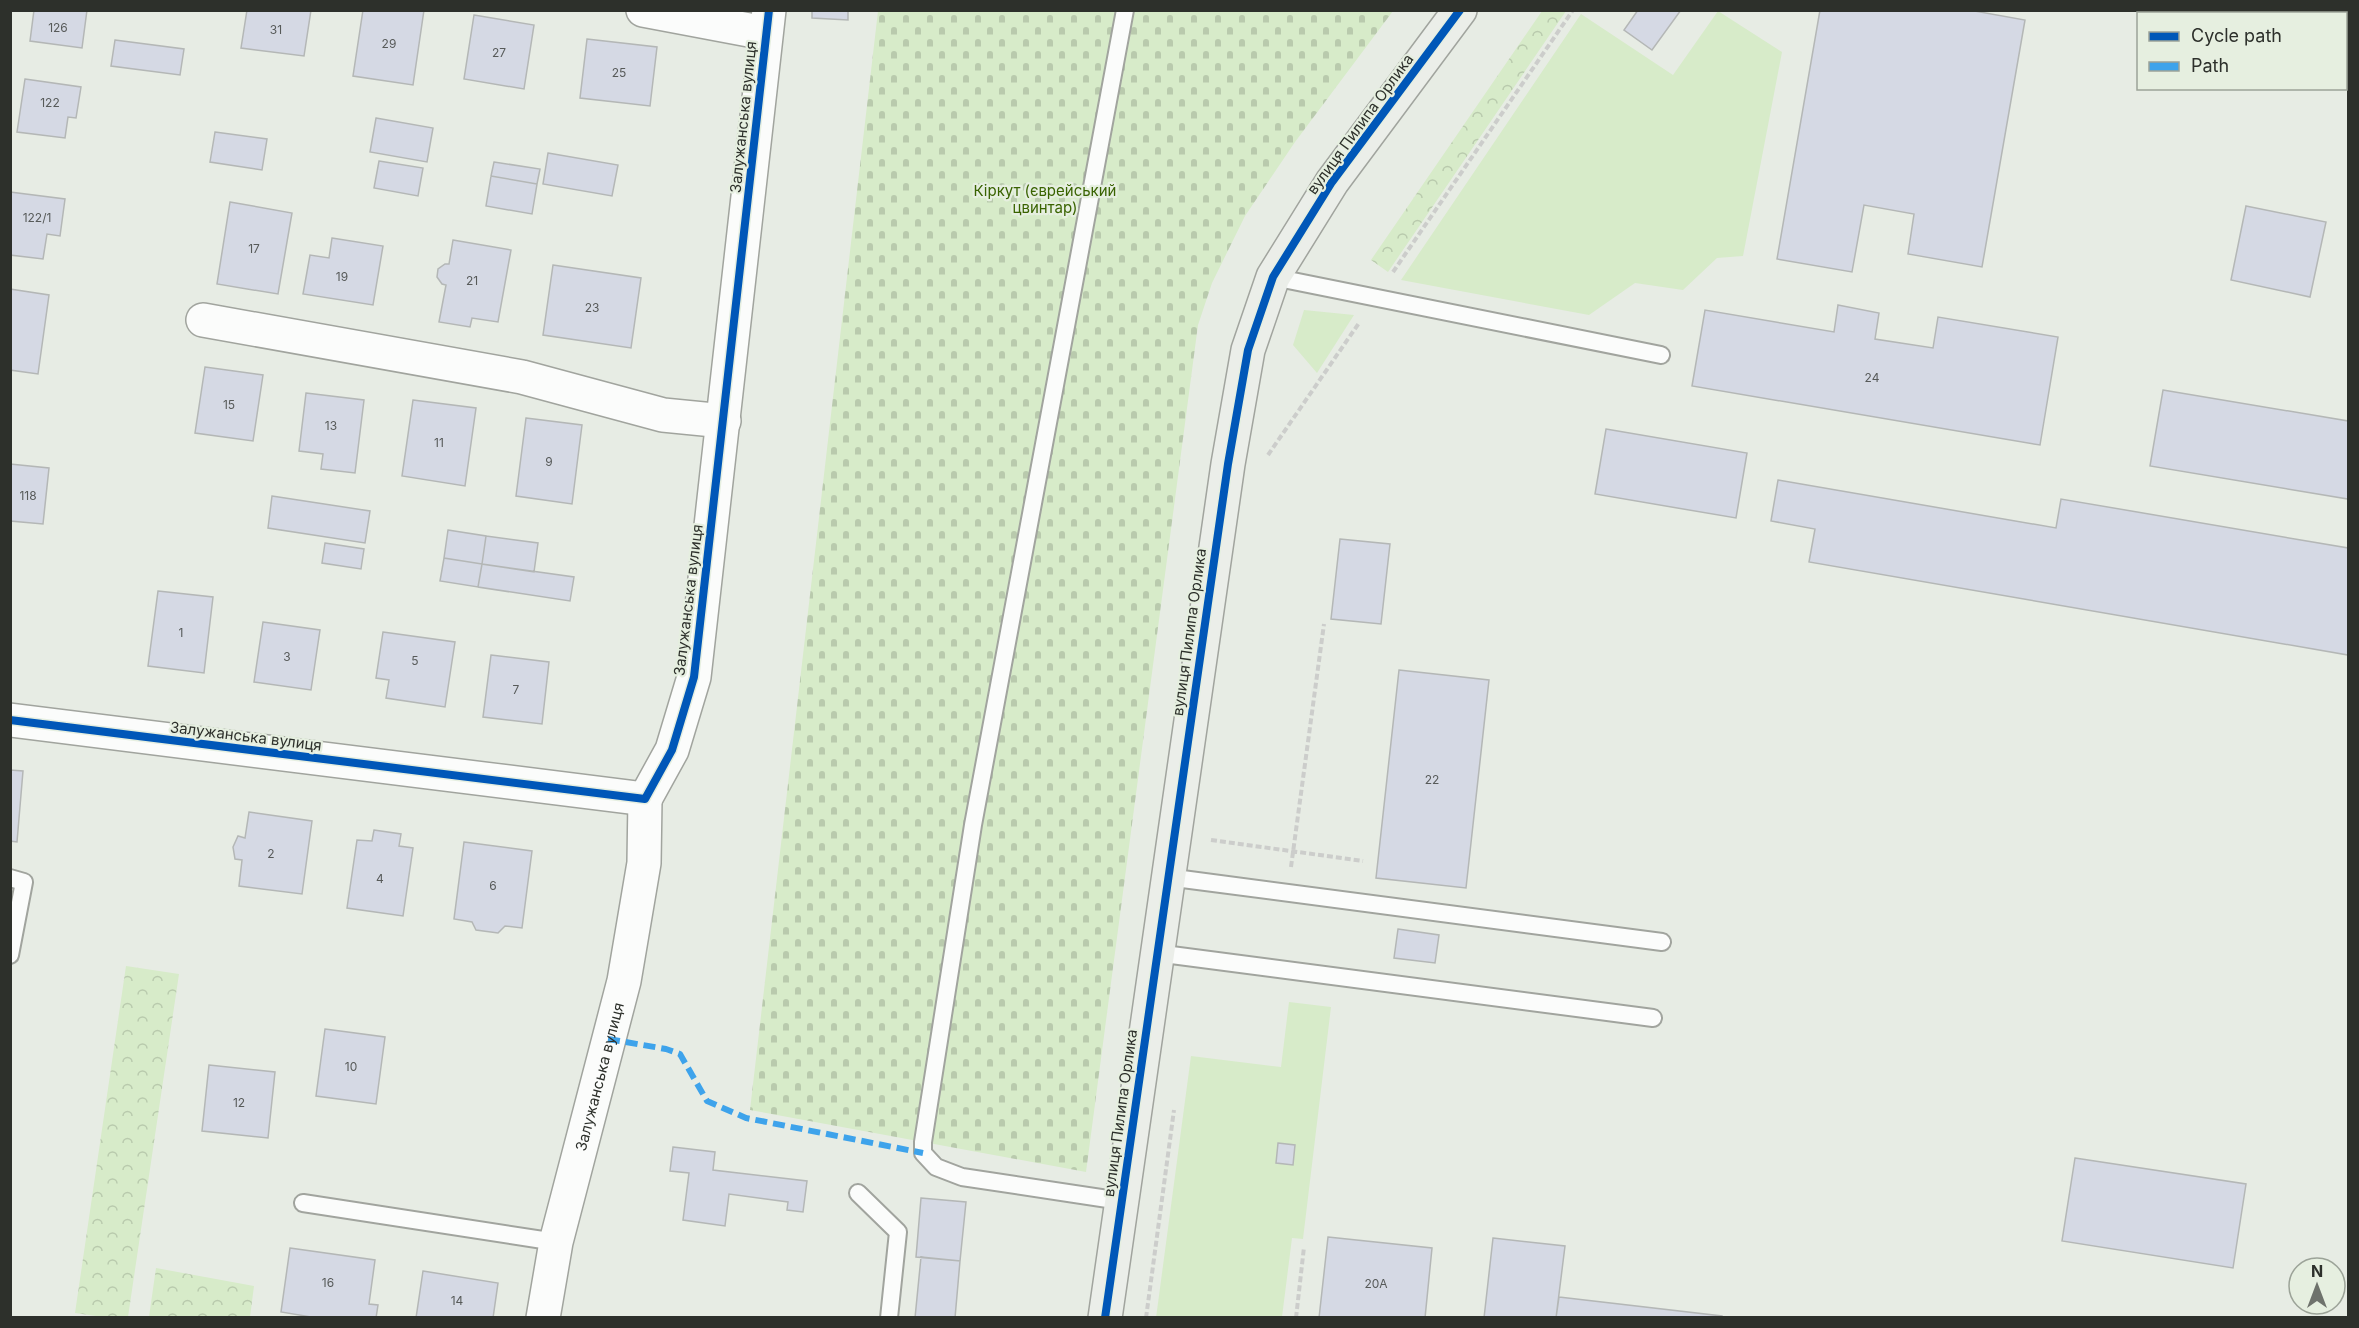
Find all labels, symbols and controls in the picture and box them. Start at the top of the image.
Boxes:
legend [2137,12,2347,90]
house number: 126 [48,20,68,35]
house number: 31 [270,22,282,37]
text: Cycle path [2191,25,2282,46]
house number: 29 [382,36,396,51]
street label: Залужанська вулиця [726,40,760,194]
house number: 27 [492,45,506,60]
street label: вулиця Пилипа Орлика [1303,50,1417,198]
text: Path [2191,55,2229,76]
house number: 25 [612,65,626,80]
house number: 122 [40,95,60,110]
park label: Кіркут (єврейський цвинтар) [974,181,1117,217]
house number: 122/1 [23,210,51,225]
house number: 17 [248,241,260,256]
house number: 19 [336,269,348,284]
house number: 21 [466,273,478,288]
house number: 23 [585,300,599,315]
house number: 24 [1865,370,1880,385]
house number: 15 [223,397,235,412]
house number: 13 [325,418,337,433]
house number: 11 [434,435,444,450]
house number: 9 [545,454,553,469]
house number: 118 [19,488,37,503]
street label: Залужанська вулиця [669,523,707,677]
street label: вулиця Пилипа Орлика [1168,547,1210,717]
house number: 1 [179,625,183,640]
house number: 3 [283,649,291,664]
house number: 5 [411,653,419,668]
house number: 7 [513,682,520,697]
street label: Залужанська вулиця [169,717,323,755]
house number: 22 [1425,772,1439,787]
house number: 2 [267,846,275,861]
house number: 4 [376,871,384,886]
house number: 6 [489,878,497,893]
street label: Залужанська вулиця [571,1000,628,1153]
street label: вулиця Пилипа Орлика [1099,1028,1141,1198]
house number: 10 [345,1059,357,1074]
house number: 12 [233,1095,245,1110]
north arrow [2287,1256,2347,1316]
text: N [2311,1261,2323,1281]
house number: 16 [322,1275,334,1290]
house number: 20А [1364,1276,1388,1291]
house number: 14 [451,1293,464,1308]

